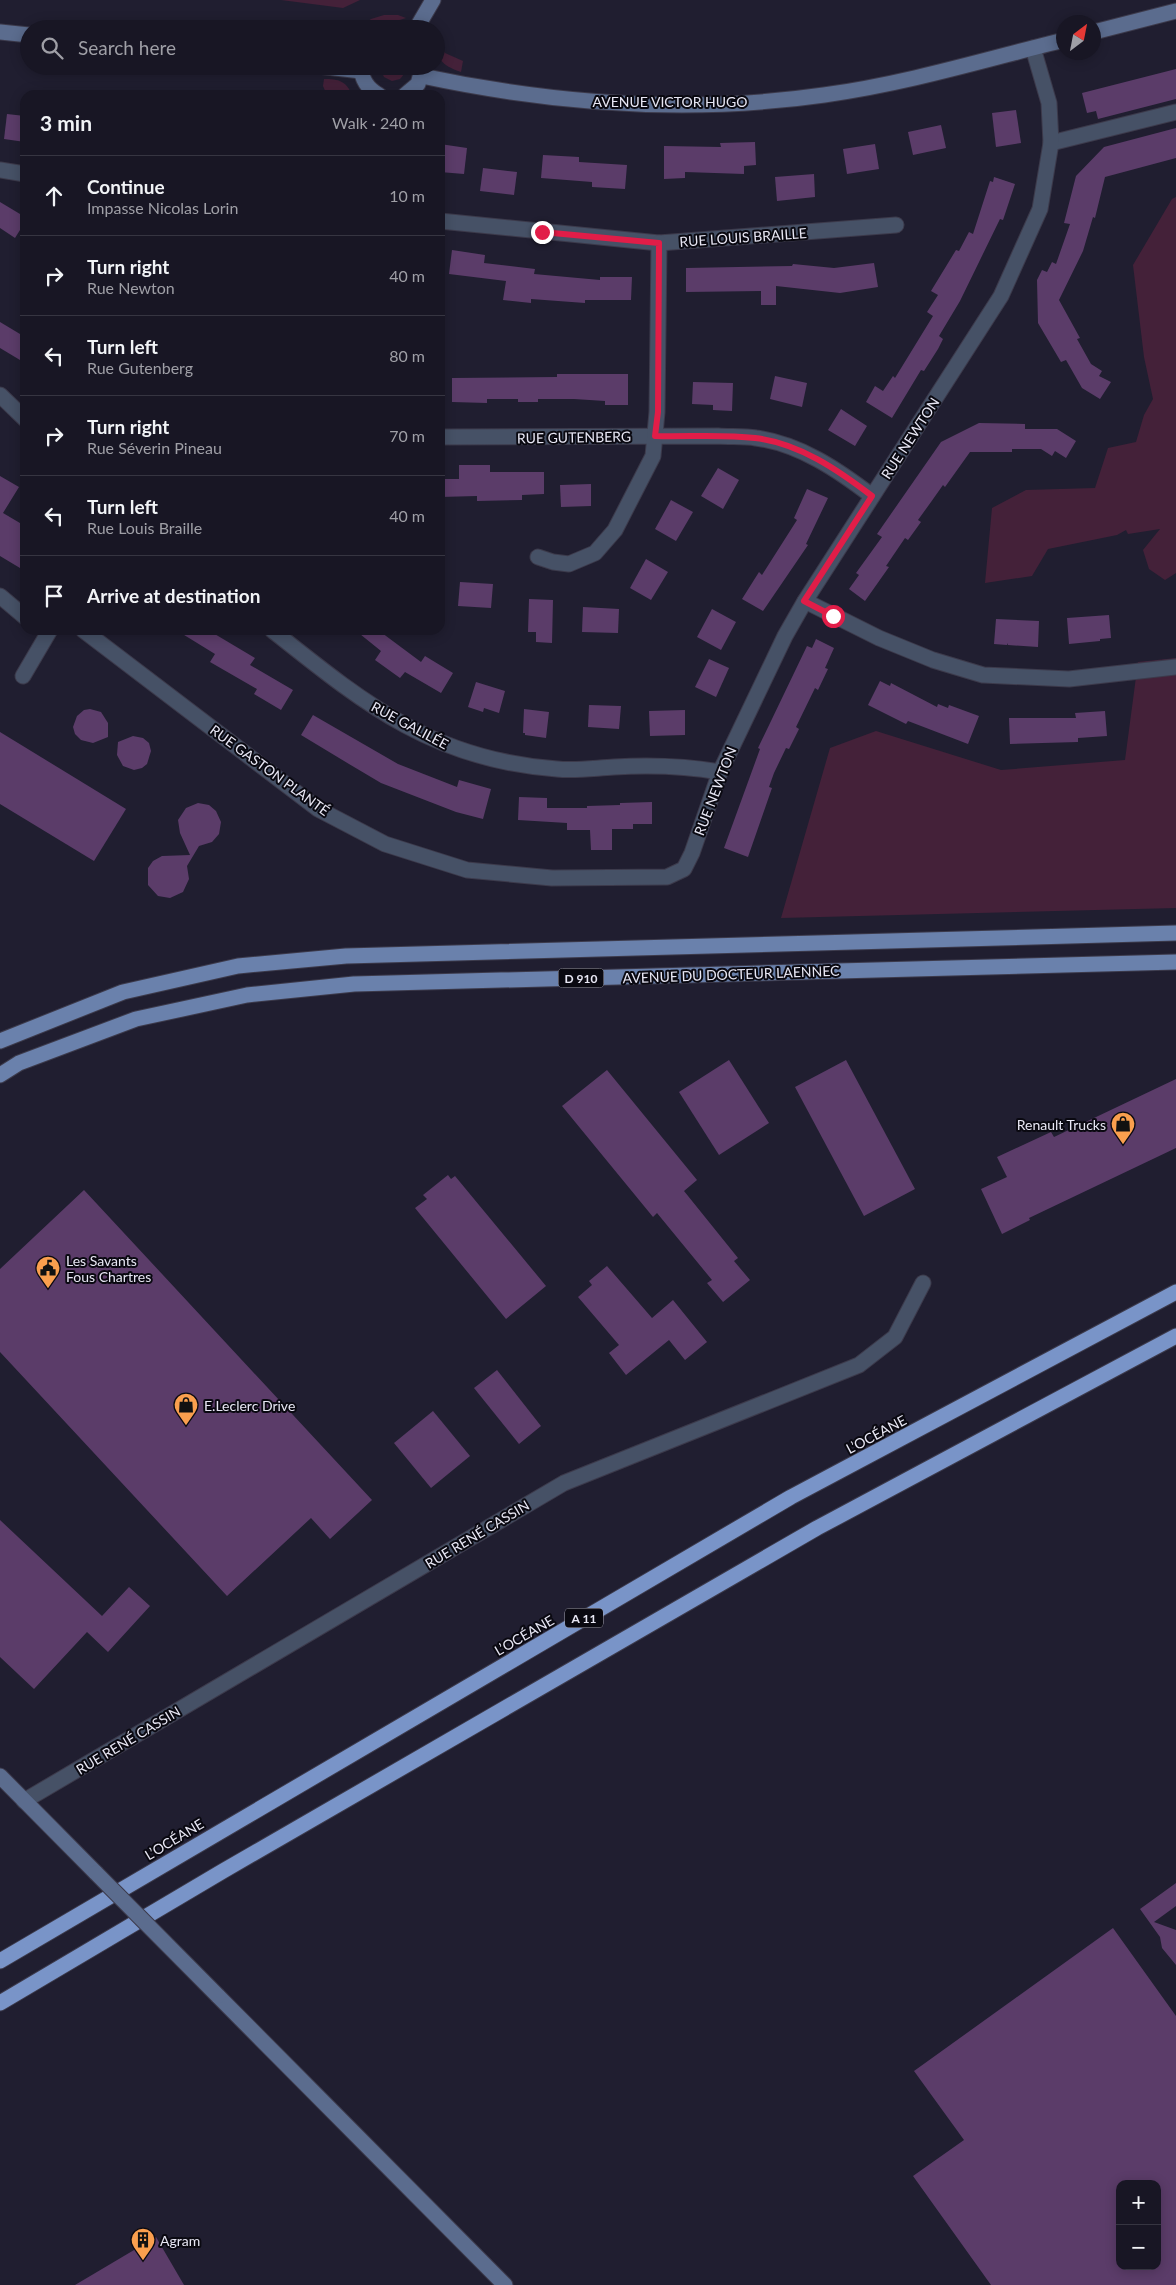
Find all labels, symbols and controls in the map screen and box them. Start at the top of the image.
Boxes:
north arrow [1056,15,1101,60]
search box [20,20,445,75]
icon: search [38,34,66,62]
text: Search here [78,36,176,59]
street label: AVENUE VICTOR HUGO [593,93,748,110]
text: 3 min [40,110,92,135]
text: Walk · 240 m [332,113,425,132]
text: Continue [87,175,165,198]
icon: ahead [40,182,68,210]
text: 10 m [389,186,425,205]
text: Impasse Nicolas Lorin [87,198,238,217]
route end [531,221,554,244]
street label: RUE LOUIS BRAILLE [679,224,807,250]
text: Turn right [87,255,169,278]
icon: right [40,262,68,290]
text: 40 m [389,266,425,285]
text: Rue Newton [87,278,175,297]
text: Turn left [87,335,158,358]
icon: left [40,342,68,370]
text: 80 m [389,346,425,365]
text: Rue Gutenberg [87,358,193,377]
street label: RUE NEWTON [877,394,943,482]
text: Turn right [87,415,169,438]
icon: right [40,422,68,450]
text: 70 m [389,426,425,445]
street label: RUE GUTENBERG [517,428,631,446]
text: Rue Séverin Pineau [87,438,222,457]
text: Turn left [87,495,158,518]
icon: left [40,502,68,530]
text: 40 m [389,506,425,525]
text: Rue Louis Braille [87,518,202,537]
icon: arrive [40,582,68,610]
text: Arrive at destination [87,584,260,607]
route start [822,605,845,628]
street label: RUE GALILÉE [369,698,451,752]
street label: RUE GASTON PLANTÉ [207,721,333,819]
street label: RUE NEWTON [690,744,740,838]
street label: AVENUE DU DOCTEUR LAENNEC [622,962,840,986]
road number: D 910 [558,968,604,988]
shop icon: Renault Trucks [1110,1111,1136,1145]
place label: Renault Trucks [1017,1116,1106,1133]
place label: Les Savants Fous Chartres [66,1252,151,1285]
public building icon: Les Savants Fous Chartres [35,1255,61,1289]
shop icon: E.Leclerc Drive [173,1392,199,1426]
place label: E.Leclerc Drive [204,1397,295,1414]
street label: L’OCÉANE [843,1411,909,1457]
street label: RUE RENÉ CASSIN [422,1496,532,1572]
road number: A 11 [565,1609,603,1628]
street label: L’OCÉANE [491,1611,557,1659]
street label: RUE RENÉ CASSIN [73,1702,183,1778]
street label: L’OCÉANE [141,1815,207,1863]
map controls [1116,2180,1161,2270]
button: + [1116,2180,1161,2225]
button: − [1116,2225,1161,2270]
building icon: Agram [130,2227,156,2261]
place label: Agram [160,2232,200,2249]

